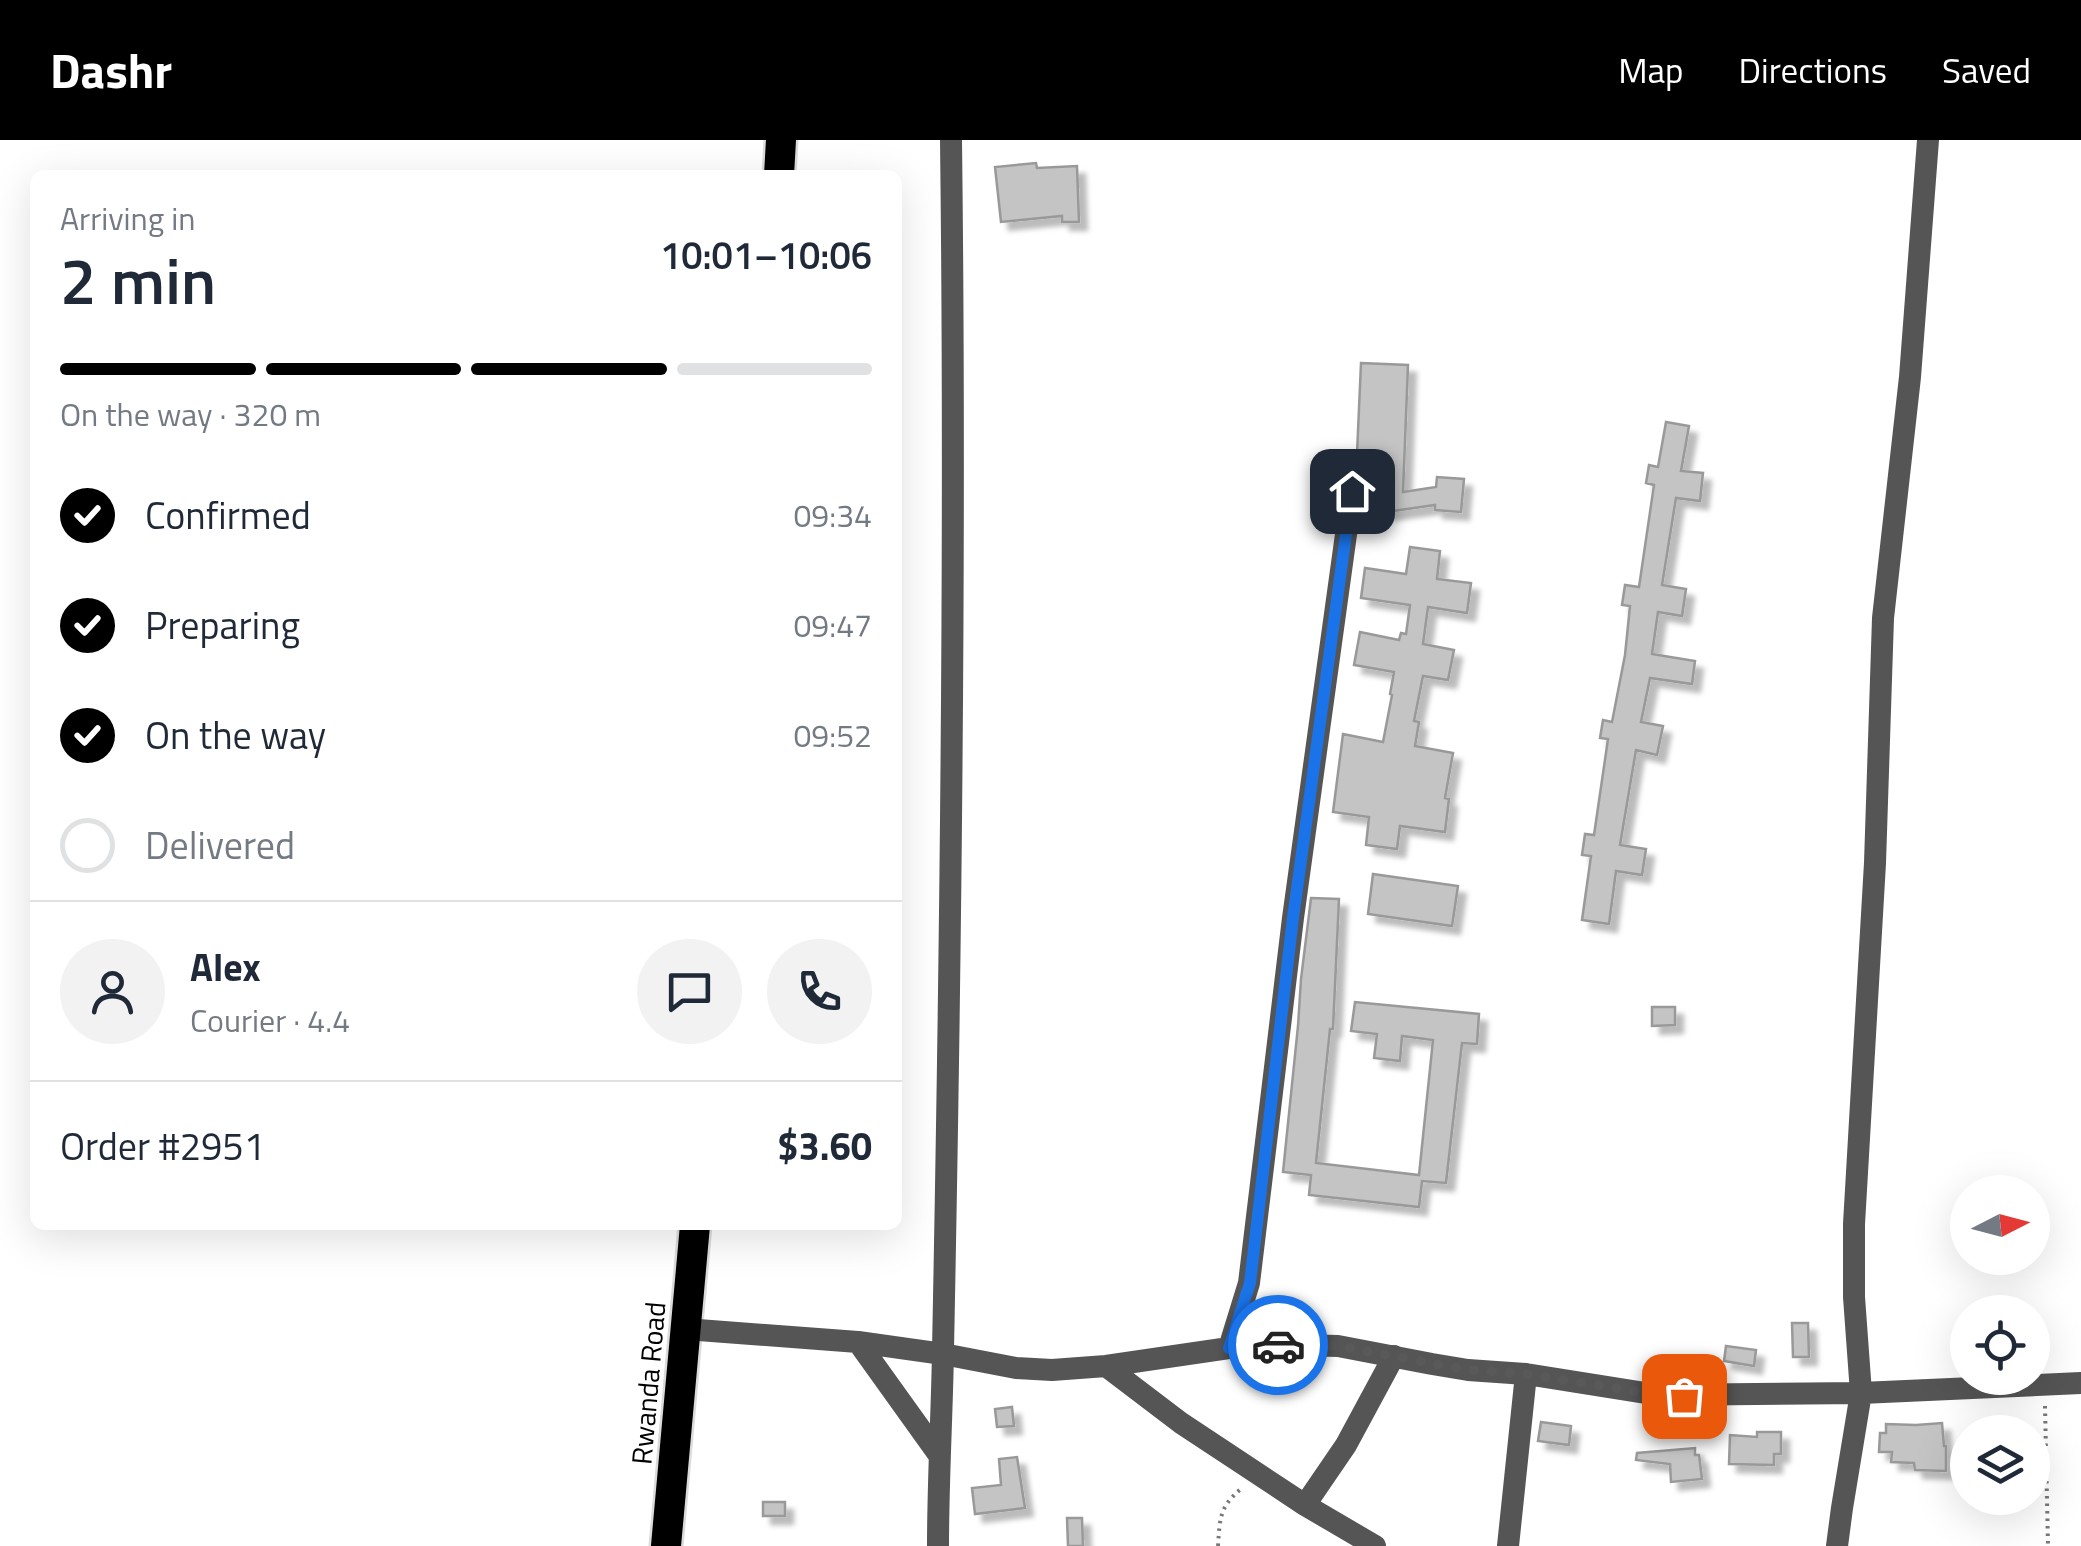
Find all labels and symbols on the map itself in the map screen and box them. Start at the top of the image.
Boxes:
pin [1310,449,1395,534]
north arrow [1950,1175,2050,1275]
courier [1228,1295,1328,1395]
street label: Rwanda Road [619,1300,677,1466]
pin [1642,1354,1727,1439]

